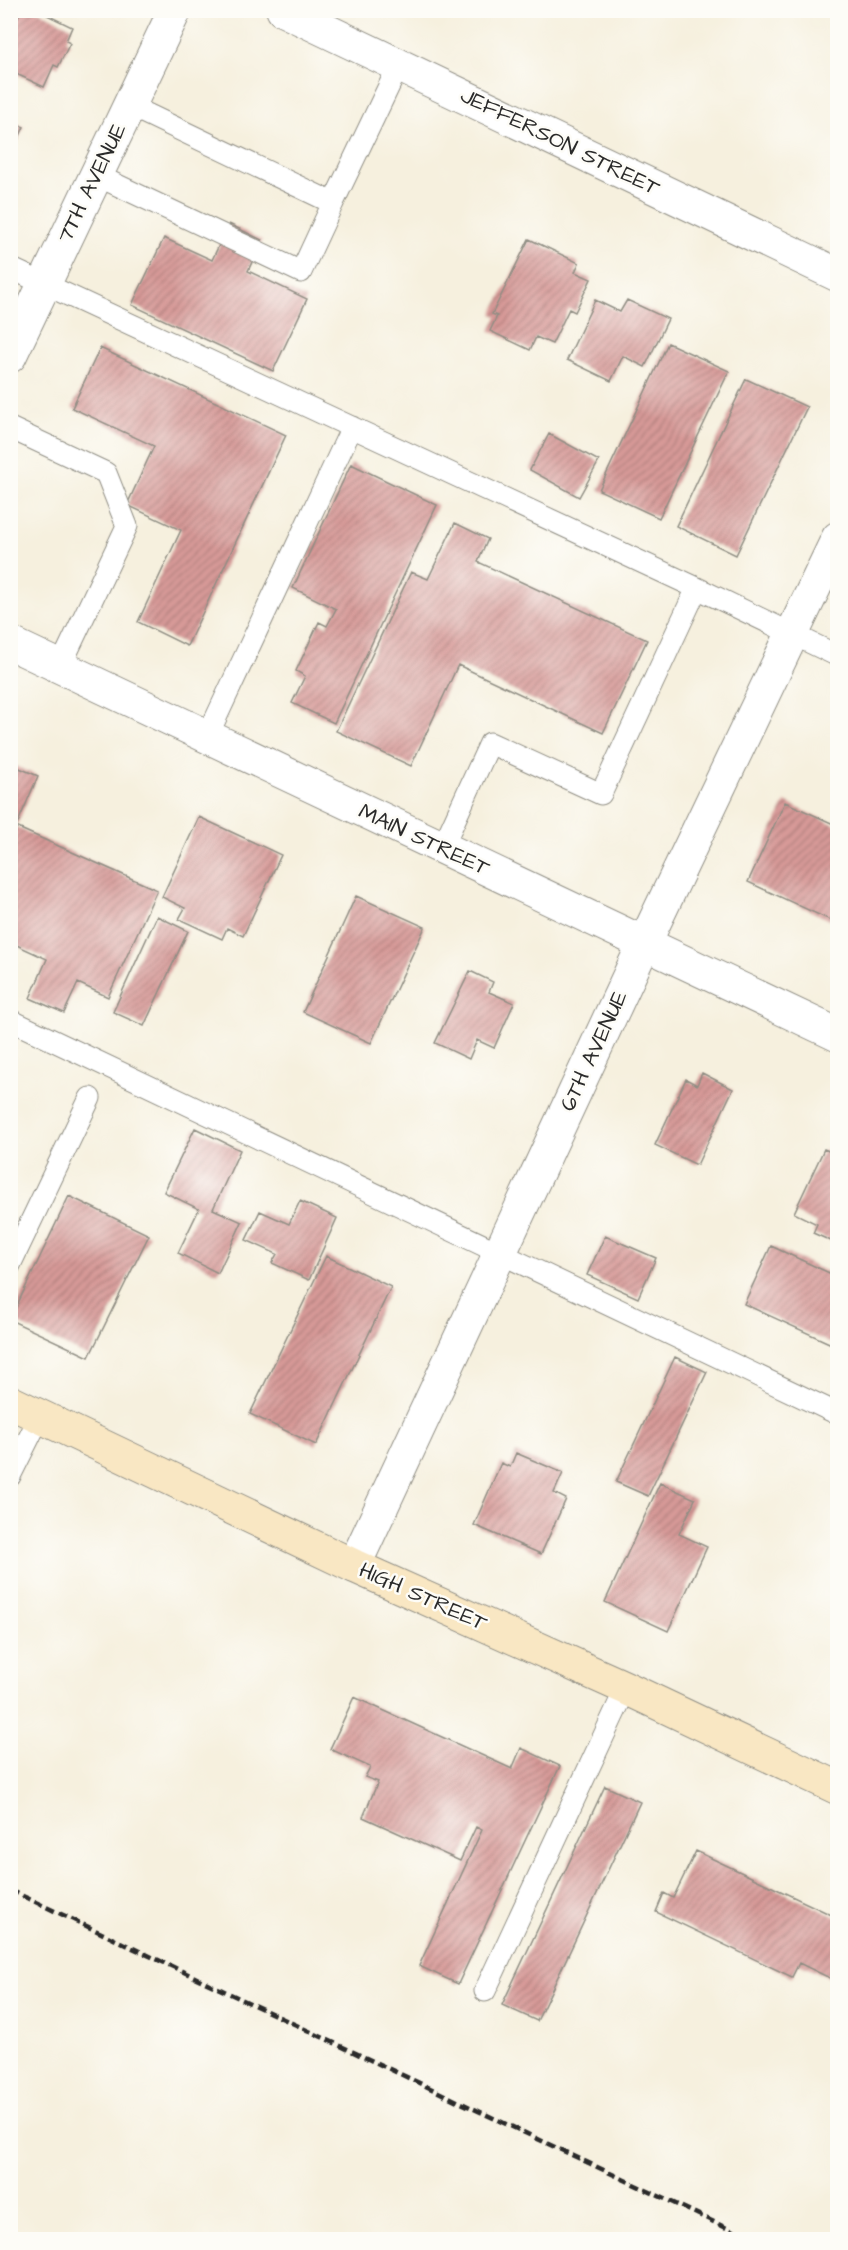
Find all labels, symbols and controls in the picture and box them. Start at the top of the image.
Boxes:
street label: JEFFERSON STREET [455,80,665,204]
street label: 7TH AVENUE [50,118,134,248]
street label: MAIN STREET [353,796,495,884]
street label: 6TH AVENUE [553,986,635,1116]
street label: HIGH STREET [354,1555,492,1639]

